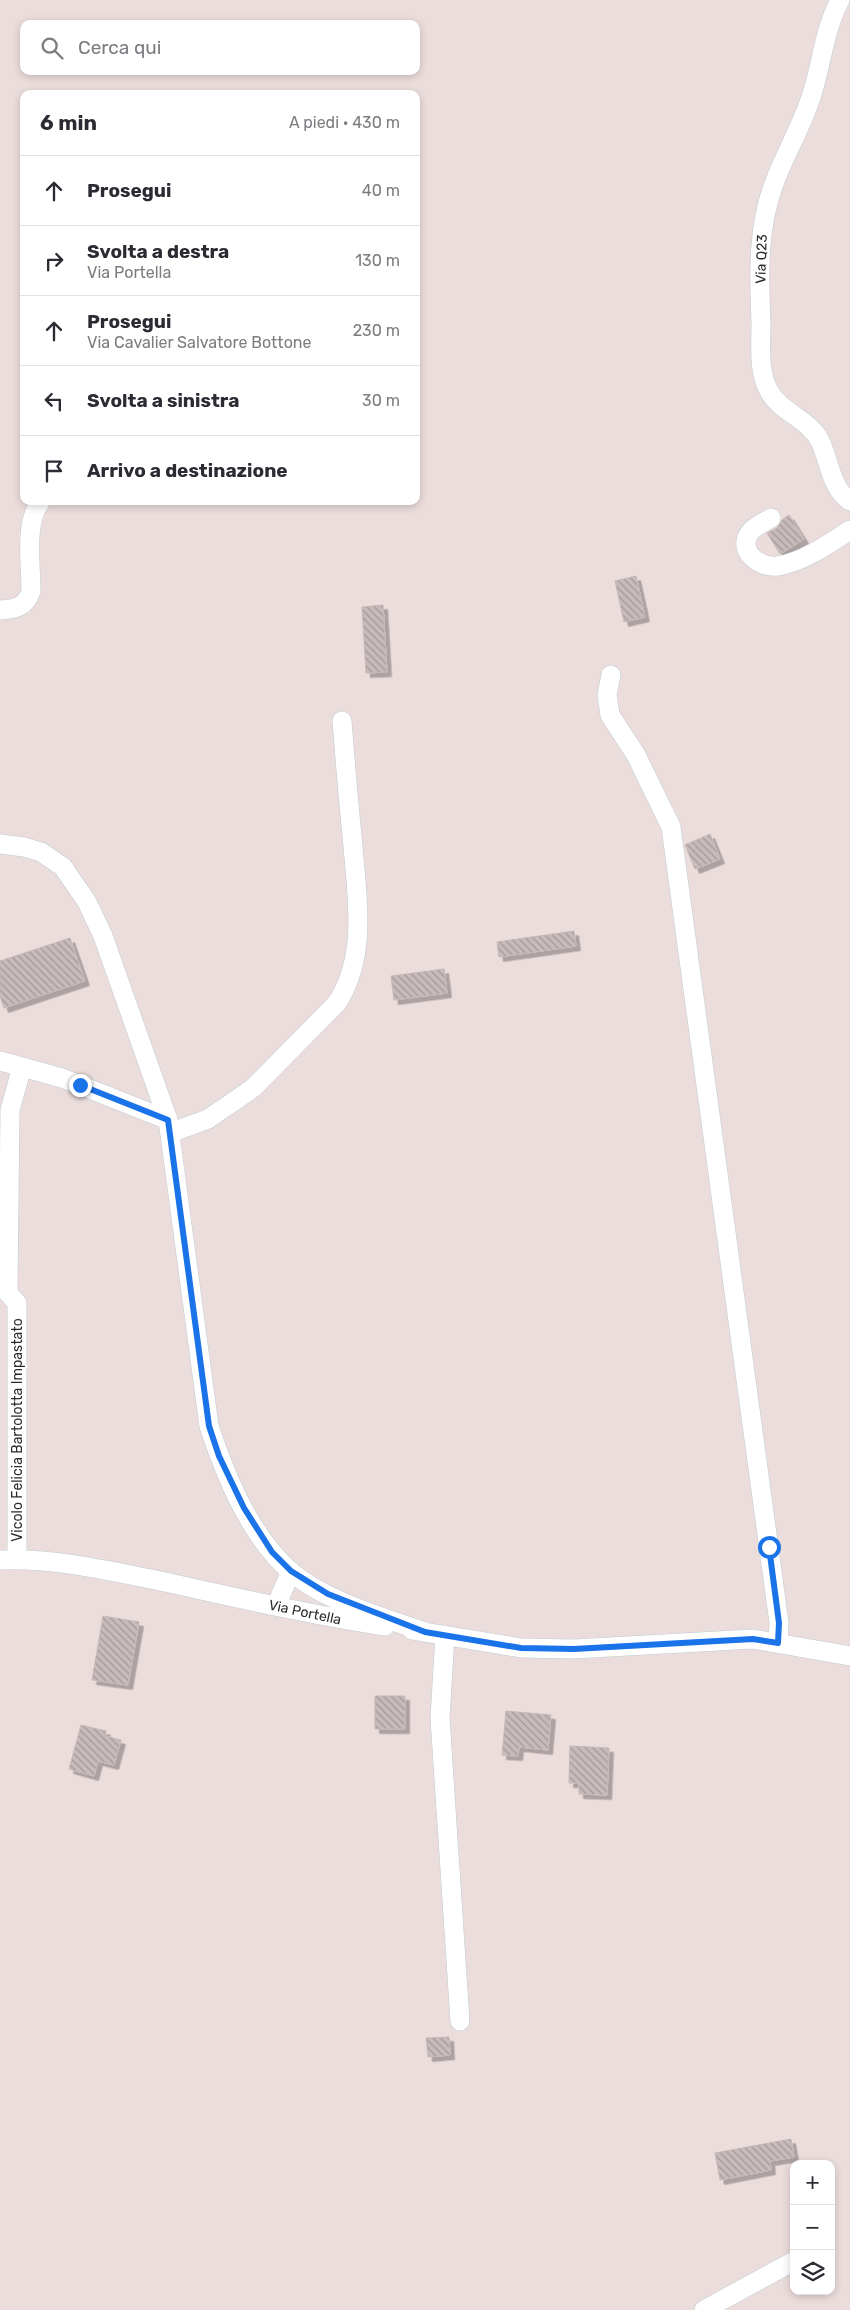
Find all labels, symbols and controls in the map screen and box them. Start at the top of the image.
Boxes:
search box [20,20,420,75]
icon: search [38,34,66,62]
text: Cerca qui [78,36,161,59]
text: 6 min [40,110,97,135]
text: A piedi · 430 m [289,113,400,132]
icon: ahead [40,177,68,205]
text: Prosegui [87,179,171,202]
text: 40 m [362,181,400,200]
street label: Via Q23 [752,234,771,284]
text: Svolta a destra [87,240,229,263]
icon: right [40,247,68,275]
text: 130 m [355,251,400,270]
text: Via Portella [87,263,171,282]
text: Prosegui [87,310,171,333]
icon: ahead [40,317,68,345]
text: 230 m [353,321,400,340]
text: Via Cavalier Salvatore Bottone [87,333,311,352]
icon: left [40,387,68,415]
text: Svolta a sinistra [87,389,240,412]
text: 30 m [362,391,400,410]
icon: arrive [40,457,68,485]
text: Arrivo a destinazione [87,459,288,482]
route end [69,1074,92,1097]
street label: Vicolo Felicia Bartolotta Impastato [9,1318,26,1542]
route start [758,1536,781,1559]
street label: Via Portella [267,1597,343,1628]
map controls [790,2160,835,2295]
button: + [790,2160,835,2205]
button: − [790,2205,835,2250]
button: layers [790,2250,835,2295]

